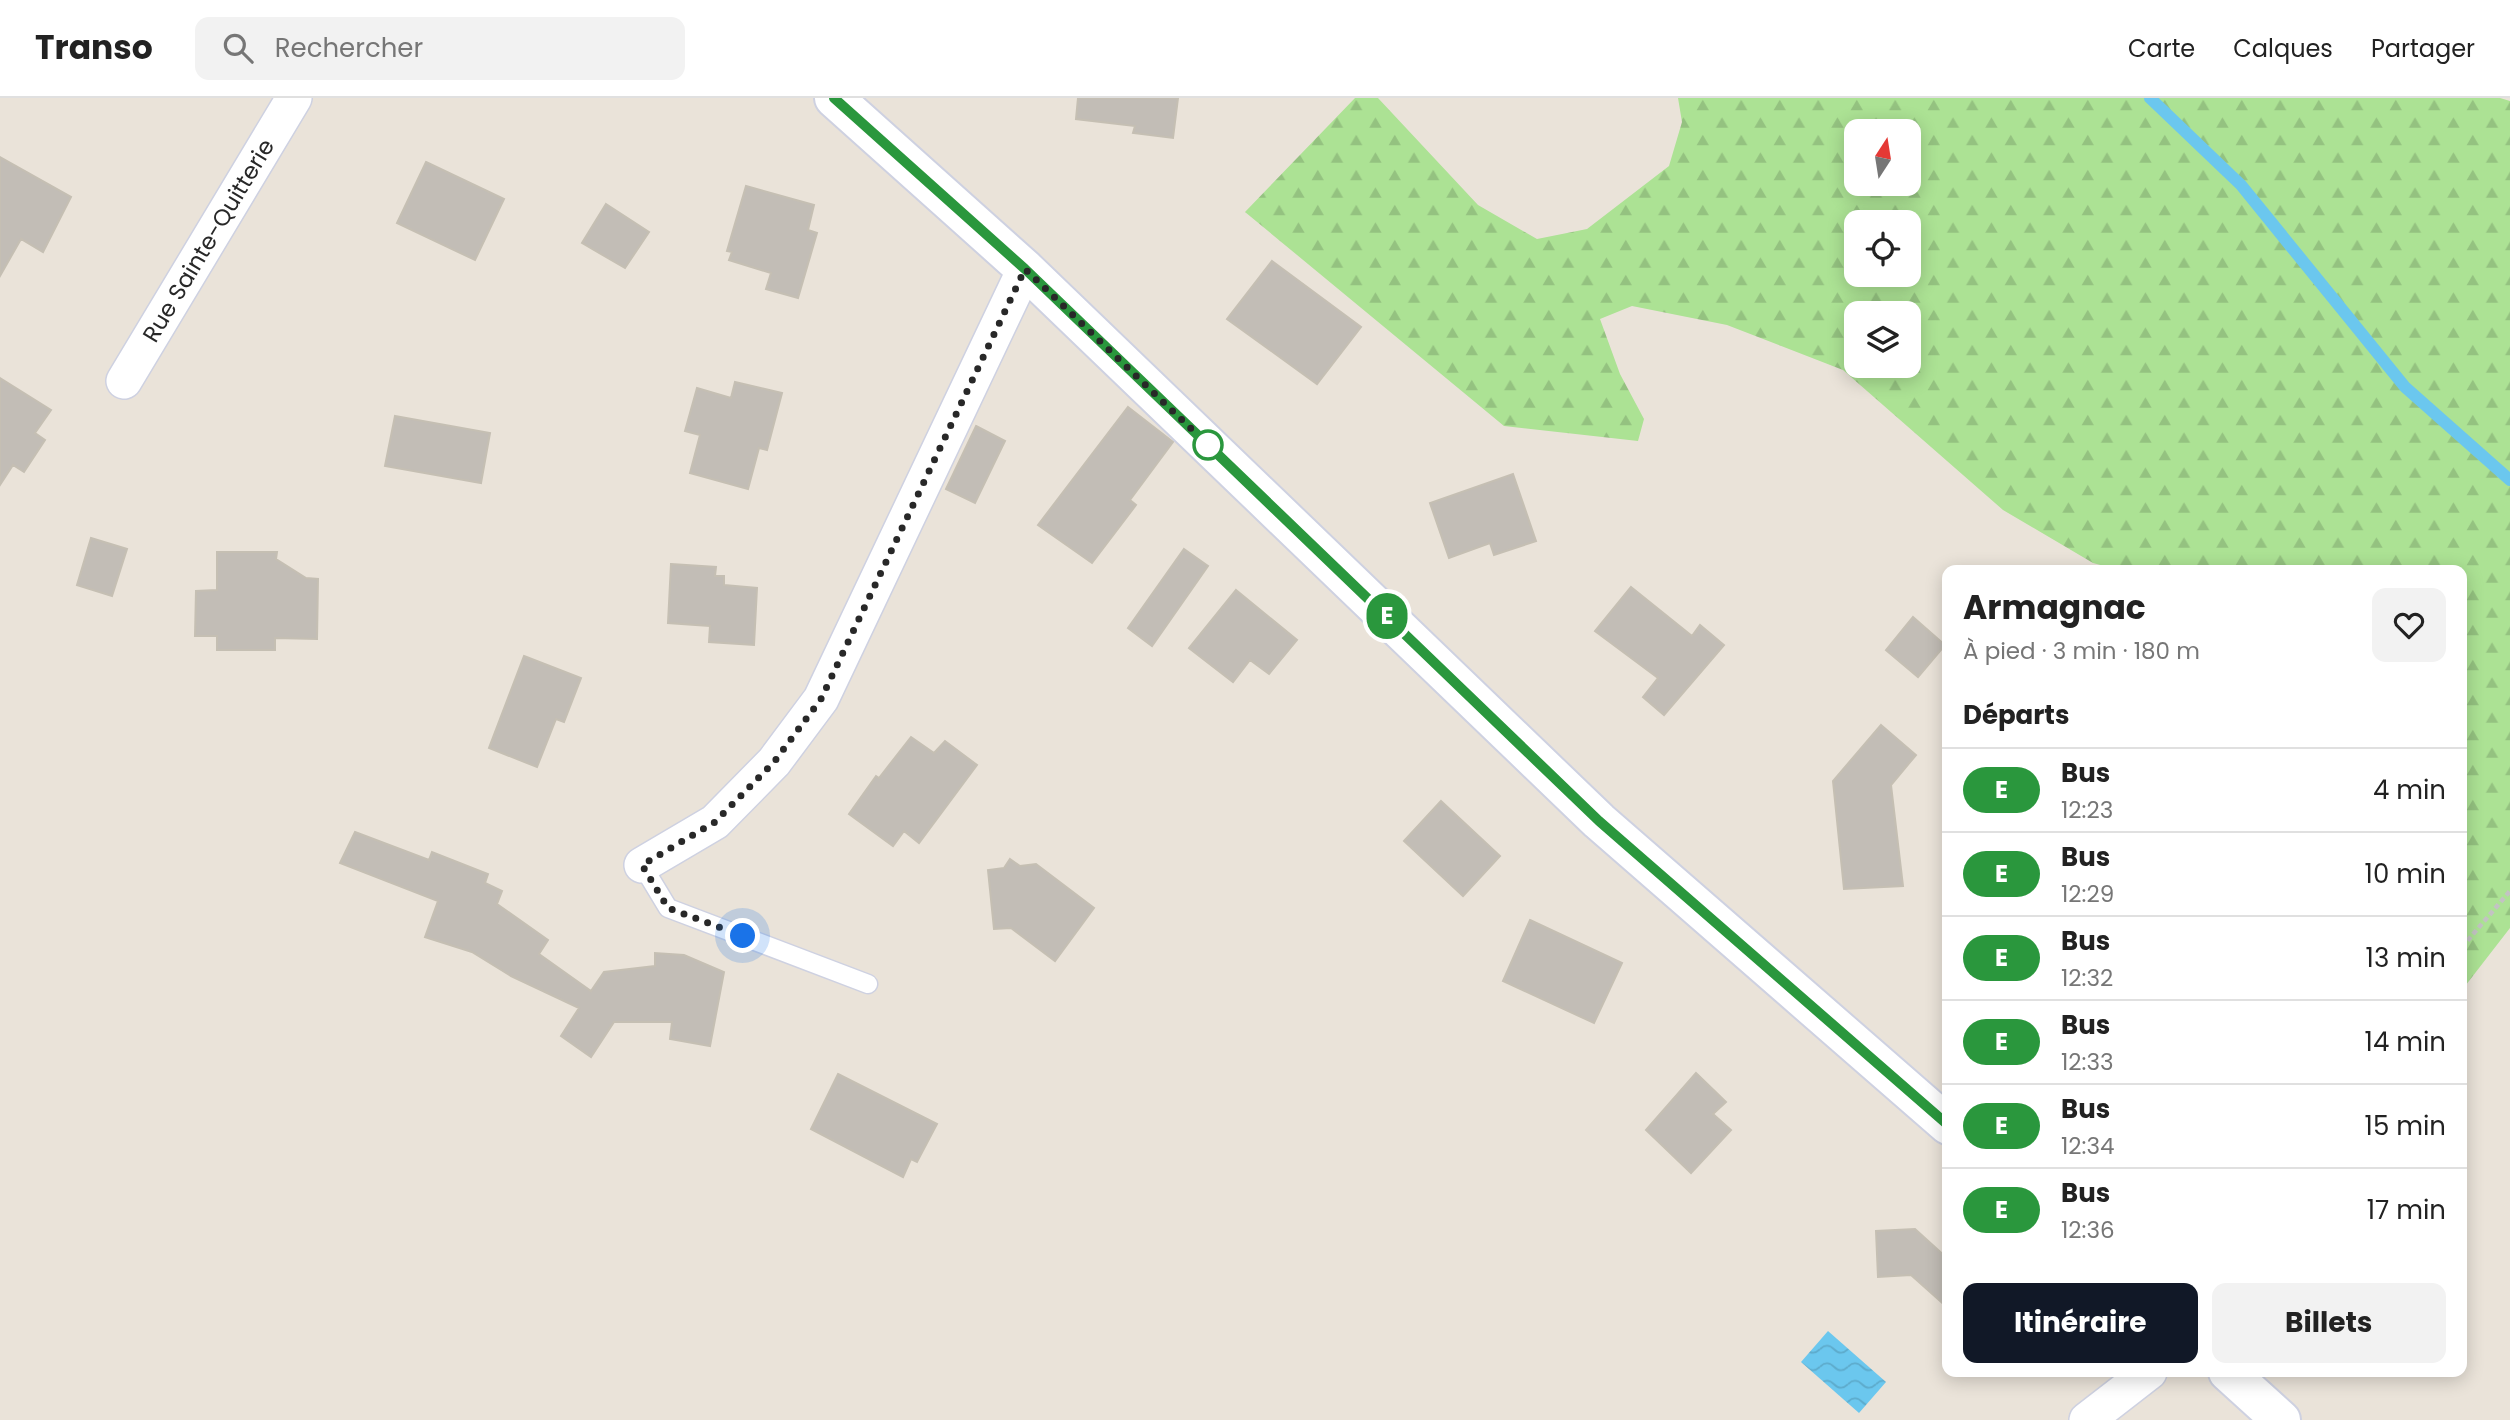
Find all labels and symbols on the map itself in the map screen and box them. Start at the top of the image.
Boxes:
north arrow [1844,119,1922,196]
street label: Rue Sainte-Quitterie [135,133,282,348]
unlabelled marker [1193,430,1223,460]
line badge: E [1364,593,1410,639]
your location [725,918,760,953]

